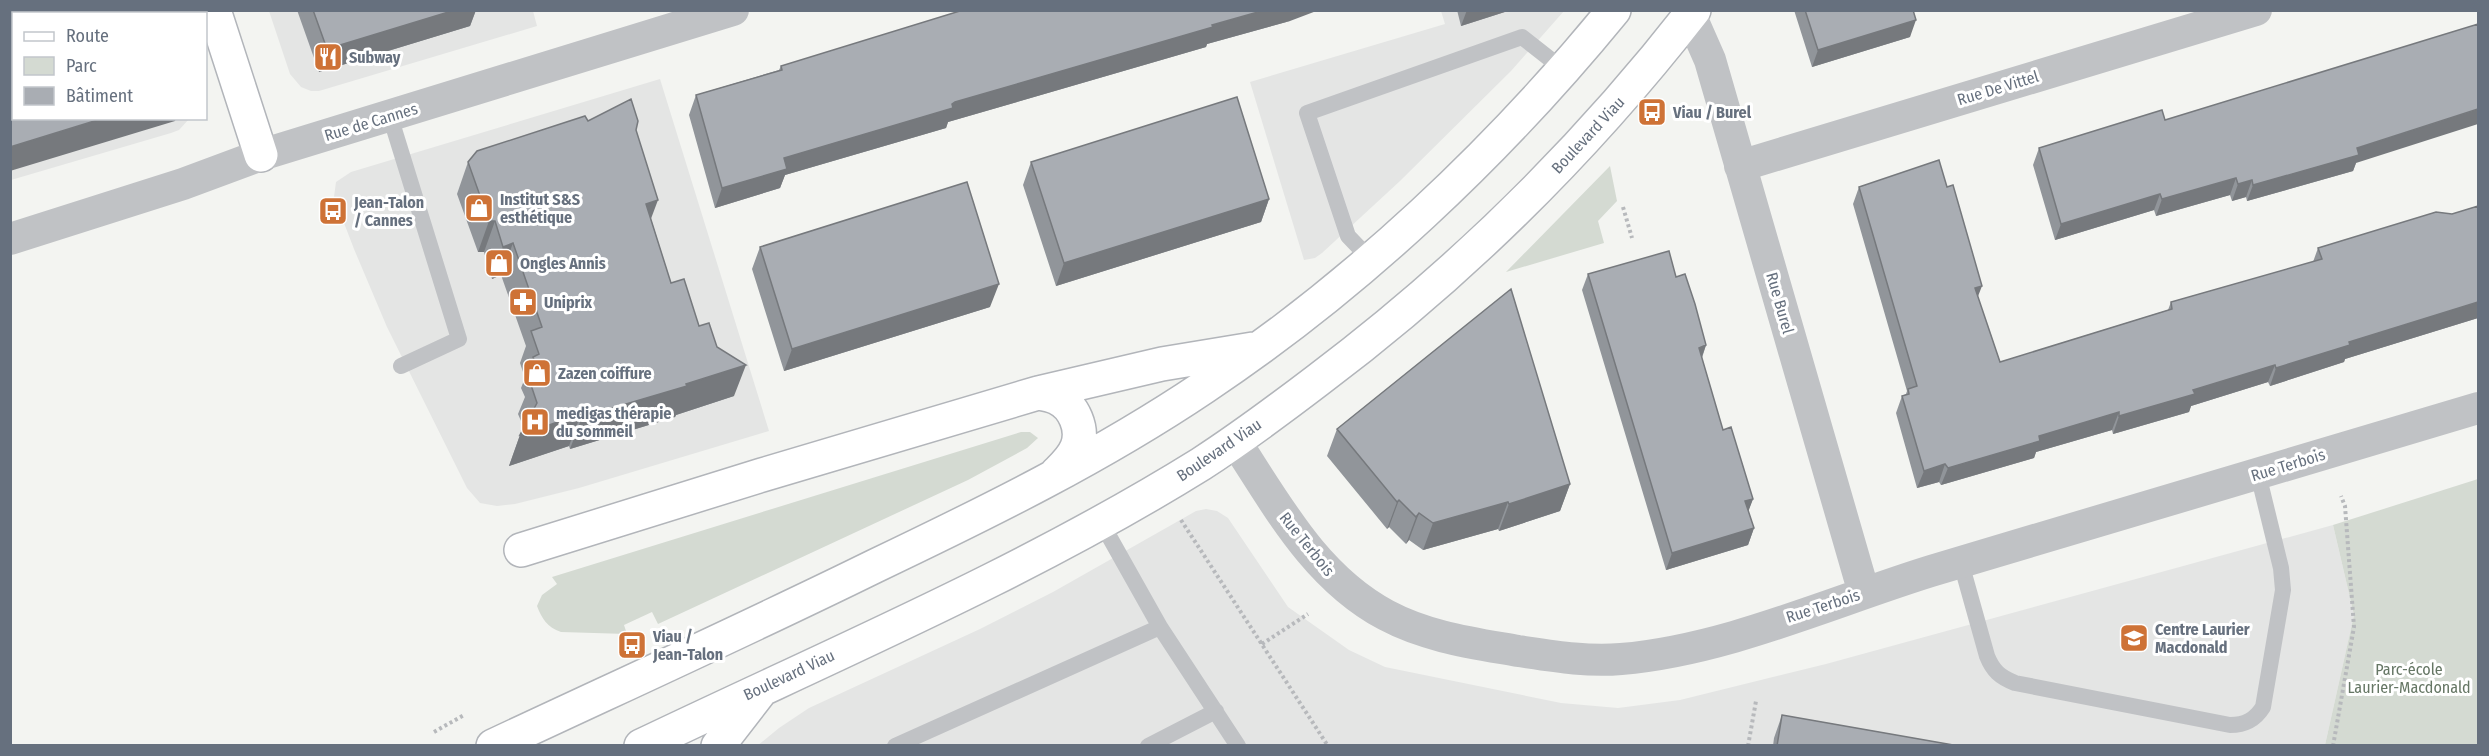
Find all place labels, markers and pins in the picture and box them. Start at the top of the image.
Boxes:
restaurant icon: Subway [312,41,344,73]
place label: Subway [349,48,401,67]
bus stop icon: Viau / Burel [1636,96,1668,128]
place label: Viau / Burel [1672,103,1752,122]
place label: Institut S&S esthétique [500,190,580,227]
shop icon: Institut S&S esthétique [463,192,495,224]
place label: Jean-Talon / Cannes [353,193,424,230]
bus stop icon: Jean-Talon / Cannes [317,195,349,227]
shop icon: Ongles Annis [483,247,515,279]
place label: Ongles Annis [520,254,606,273]
pharmacy icon: Uniprix [507,286,539,318]
place label: Uniprix [544,293,593,312]
shop icon: Zazen coiffure [521,357,553,389]
place label: Zazen coiffure [558,364,652,383]
place label: medigas thérapie du sommeil [556,404,671,441]
hospital icon: medigas thérapie du sommeil [519,406,551,438]
place label: Centre Laurier Macdonald [2155,620,2250,657]
school or university icon: Centre Laurier Macdonald [2118,622,2150,654]
place label: Viau / Jean-Talon [652,627,723,664]
bus stop icon: Viau / Jean-Talon [616,629,648,661]

